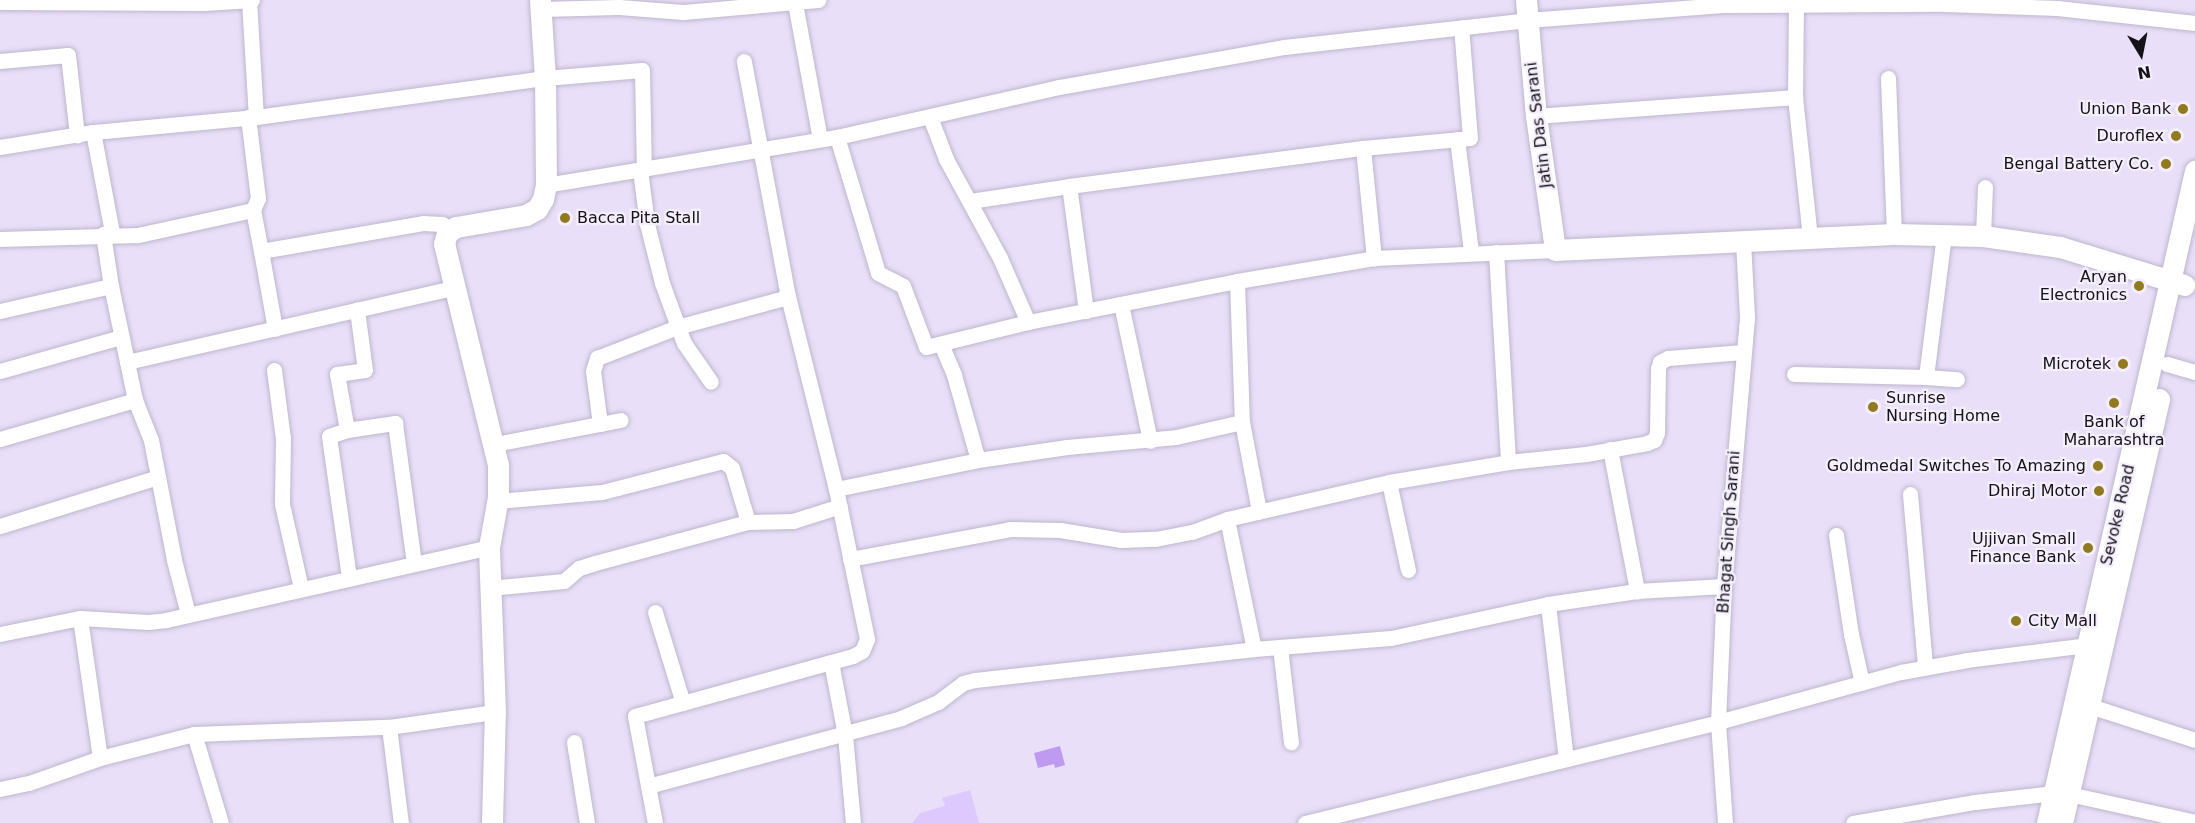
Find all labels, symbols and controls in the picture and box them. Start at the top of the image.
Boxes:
north arrow [2111,24,2171,84]
street label: Jatin Das Sarani [1522,61,1556,189]
text: N [2136,62,2152,83]
place label: Union Bank [2080,99,2171,119]
marker: Union Bank [2176,102,2190,116]
place label: Duroflex [2096,126,2164,146]
marker: Duroflex [2169,129,2183,143]
place label: Bengal Battery Co. [2003,154,2154,174]
marker: Bengal Battery Co. [2159,157,2173,171]
place label: Bacca Pita Stall [577,208,700,228]
marker: Bacca Pita Stall [558,211,572,225]
place label: Aryan Electronics [2040,267,2127,305]
marker: Aryan Electronics [2132,279,2146,293]
place label: Microtek [2043,354,2111,374]
marker: Microtek [2116,357,2130,371]
place label: Sunrise Nursing Home [1886,388,2000,426]
marker: Bank of Maharashtra [2107,396,2121,410]
marker: Sunrise Nursing Home [1864,398,1882,416]
place label: Bank of Maharashtra [2063,412,2165,450]
street label: Bhagat Singh Sarani [1714,450,1744,614]
place label: Goldmedal Switches To Amazing [1827,456,2086,476]
marker: Goldmedal Switches To Amazing [2091,459,2105,473]
street label: Sevoke Road [2097,463,2139,567]
place label: Dhiraj Motor [1988,481,2087,501]
marker: Dhiraj Motor [2092,484,2106,498]
place label: Ujjivan Small Finance Bank [1970,529,2076,567]
marker: Ujjivan Small Finance Bank [2081,541,2095,555]
place label: City Mall [2028,611,2097,631]
marker: City Mall [2009,614,2023,628]

